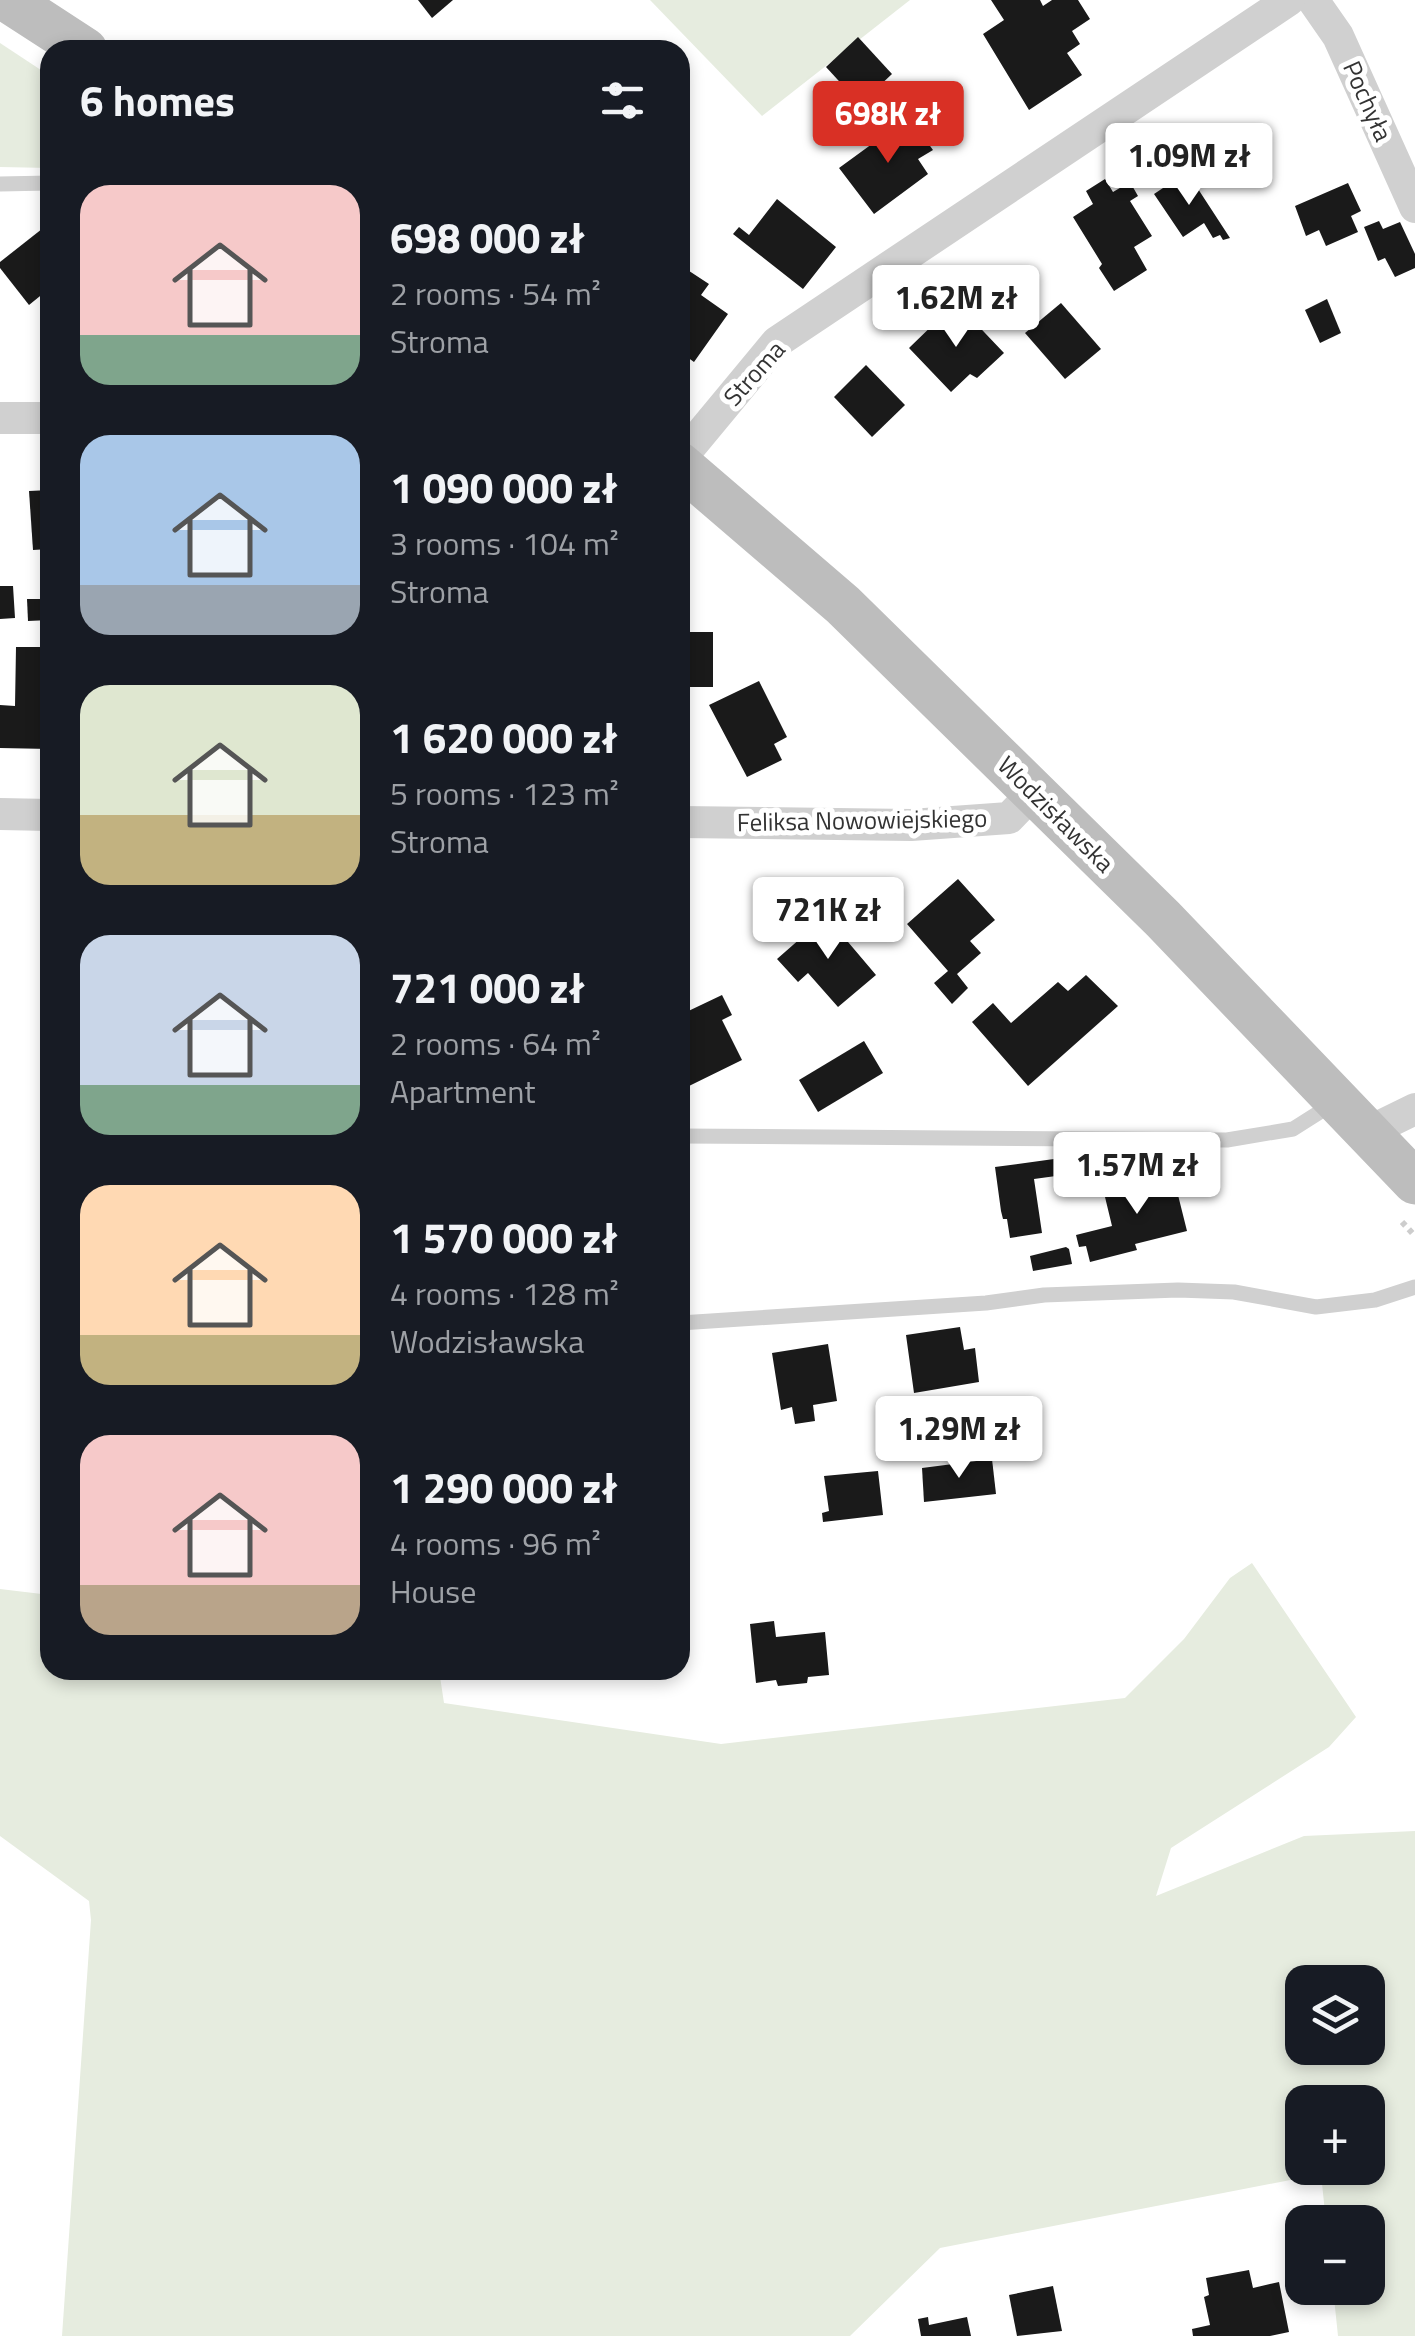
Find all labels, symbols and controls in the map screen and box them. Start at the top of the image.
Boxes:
street label: Pochyła [1333,55,1403,148]
text: 6 homes [80,68,235,132]
icon: filters [595,73,650,128]
pin: 698K zł [796,81,980,166]
text: 698K zł [835,89,941,137]
pin: 1.09M zł [1086,123,1292,208]
text: 1.09M zł [1127,131,1251,179]
text: 698 000 zł [390,205,585,269]
icon: home [160,225,280,345]
pin: 1.62M zł [853,265,1059,350]
text: 2 rooms · 54 m² [390,269,601,317]
text: 1.62M zł [894,273,1018,321]
text: Stroma [390,317,489,365]
street label: Stroma [714,331,794,414]
text: 1 090 000 zł [390,455,617,519]
icon: home [160,475,280,595]
text: 3 rooms · 104 m² [390,519,619,567]
text: Stroma [390,567,489,615]
text: 1 620 000 zł [390,705,617,769]
icon: home [160,725,280,845]
street label: Wodzisławska [989,747,1123,881]
text: 5 rooms · 123 m² [390,769,619,817]
street label: Feliksa Nowowiejskiego [736,799,988,841]
text: Stroma [390,817,489,865]
pin: 721K zł [736,877,920,962]
text: 721K zł [775,885,881,933]
text: 721 000 zł [390,955,585,1019]
icon: home [160,975,280,1095]
text: 2 rooms · 64 m² [390,1019,601,1067]
text: Apartment [390,1067,536,1115]
pin: 1.57M zł [1034,1132,1240,1217]
text: 1.57M zł [1075,1140,1199,1188]
text: 1 570 000 zł [390,1205,617,1269]
icon: home [160,1225,280,1345]
text: 4 rooms · 128 m² [390,1269,619,1317]
text: Wodzisławska [390,1317,584,1365]
pin: 1.29M zł [856,1396,1062,1481]
text: 1.29M zł [897,1404,1021,1452]
text: 1 290 000 zł [390,1455,617,1519]
icon: home [160,1475,280,1595]
text: 4 rooms · 96 m² [390,1519,601,1567]
text: House [390,1567,476,1615]
map controls [1285,1965,1385,2305]
button: layers [1285,1965,1385,2065]
button: + [1285,2085,1385,2185]
button: − [1285,2205,1385,2305]

